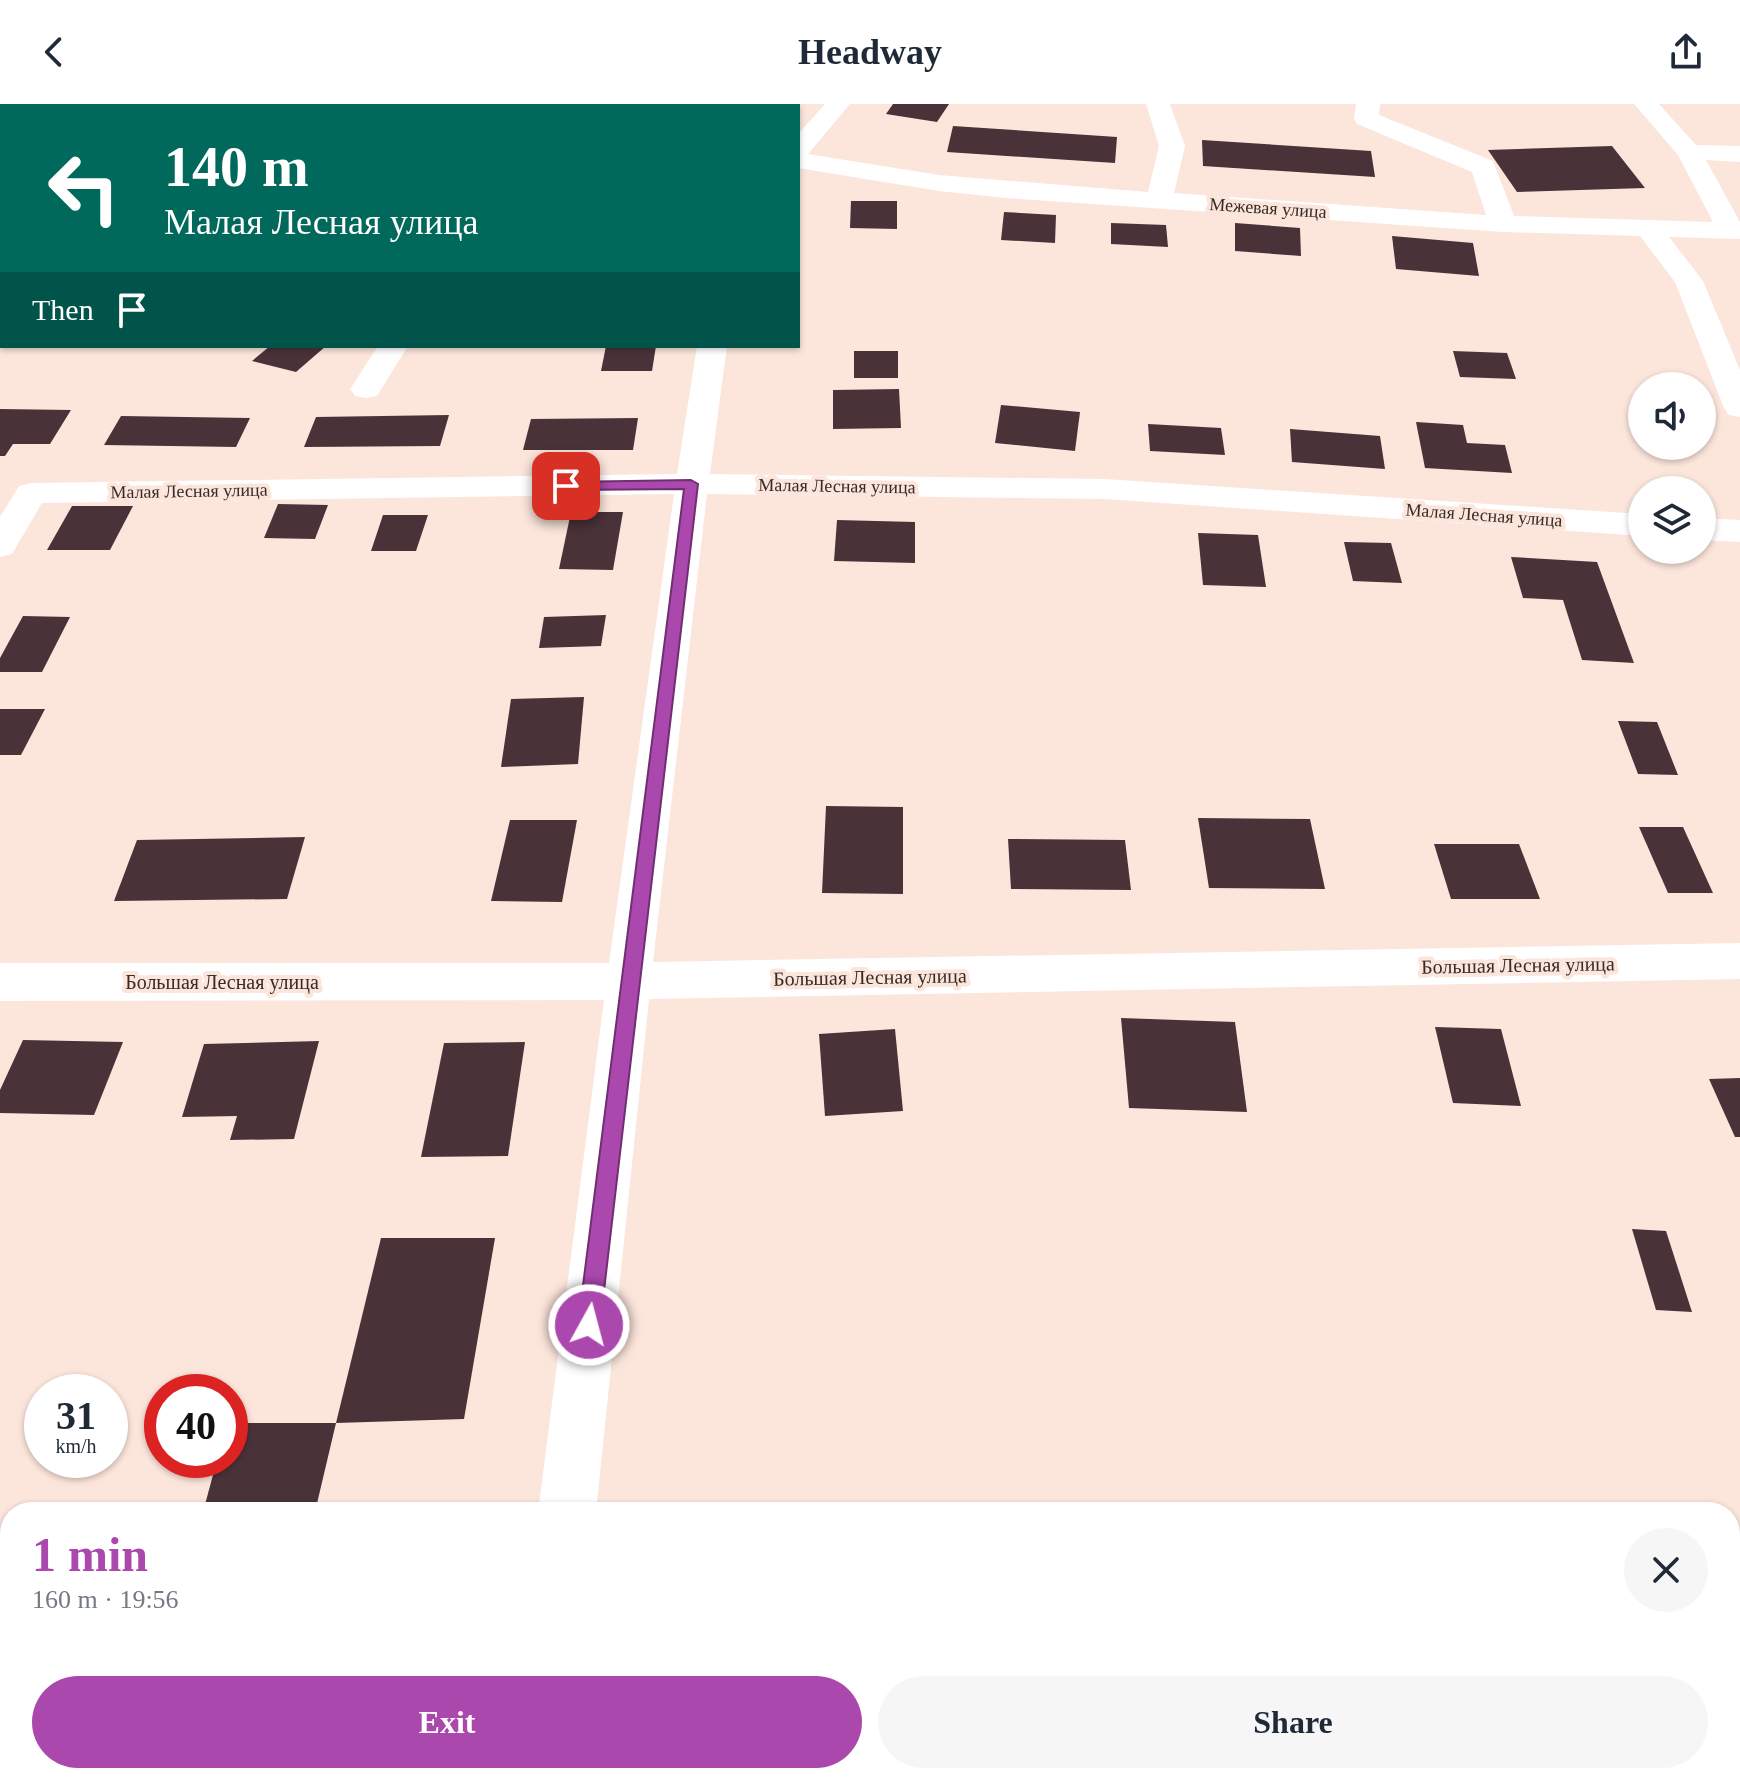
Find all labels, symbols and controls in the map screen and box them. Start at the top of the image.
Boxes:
icon: back [32,30,76,74]
icon: share [1664,30,1708,74]
text: Headway [798,32,942,72]
icon: left [32,136,136,240]
text: 140 m [164,136,309,198]
street label: Межевая улица [1209,194,1327,222]
text: Малая Лесная улица [164,202,479,242]
icon: arrive [110,288,154,332]
text: Then [32,293,94,326]
map controls [1628,372,1716,564]
button: sound [1628,372,1716,460]
pin [532,452,600,520]
icon: arrive [544,464,588,508]
street label: Малая Лесная улица [758,475,916,497]
button: layers [1628,476,1716,564]
street label: Малая Лесная улица [110,480,268,502]
street label: Малая Лесная улица [1405,500,1563,530]
street label: Большая Лесная улица [1421,952,1615,979]
street label: Большая Лесная улица [773,964,967,991]
street label: Большая Лесная улица [125,971,319,994]
position arrow [547,1283,631,1367]
speed limit sign: 40 [144,1374,248,1478]
text: 31 [56,1393,96,1438]
text: km/h [55,1435,97,1457]
text: 1 min [32,1528,148,1581]
button: close [1624,1528,1708,1612]
text: 160 m · 19:56 [32,1585,179,1614]
button: Exit [32,1676,862,1768]
button: Share [878,1676,1708,1768]

